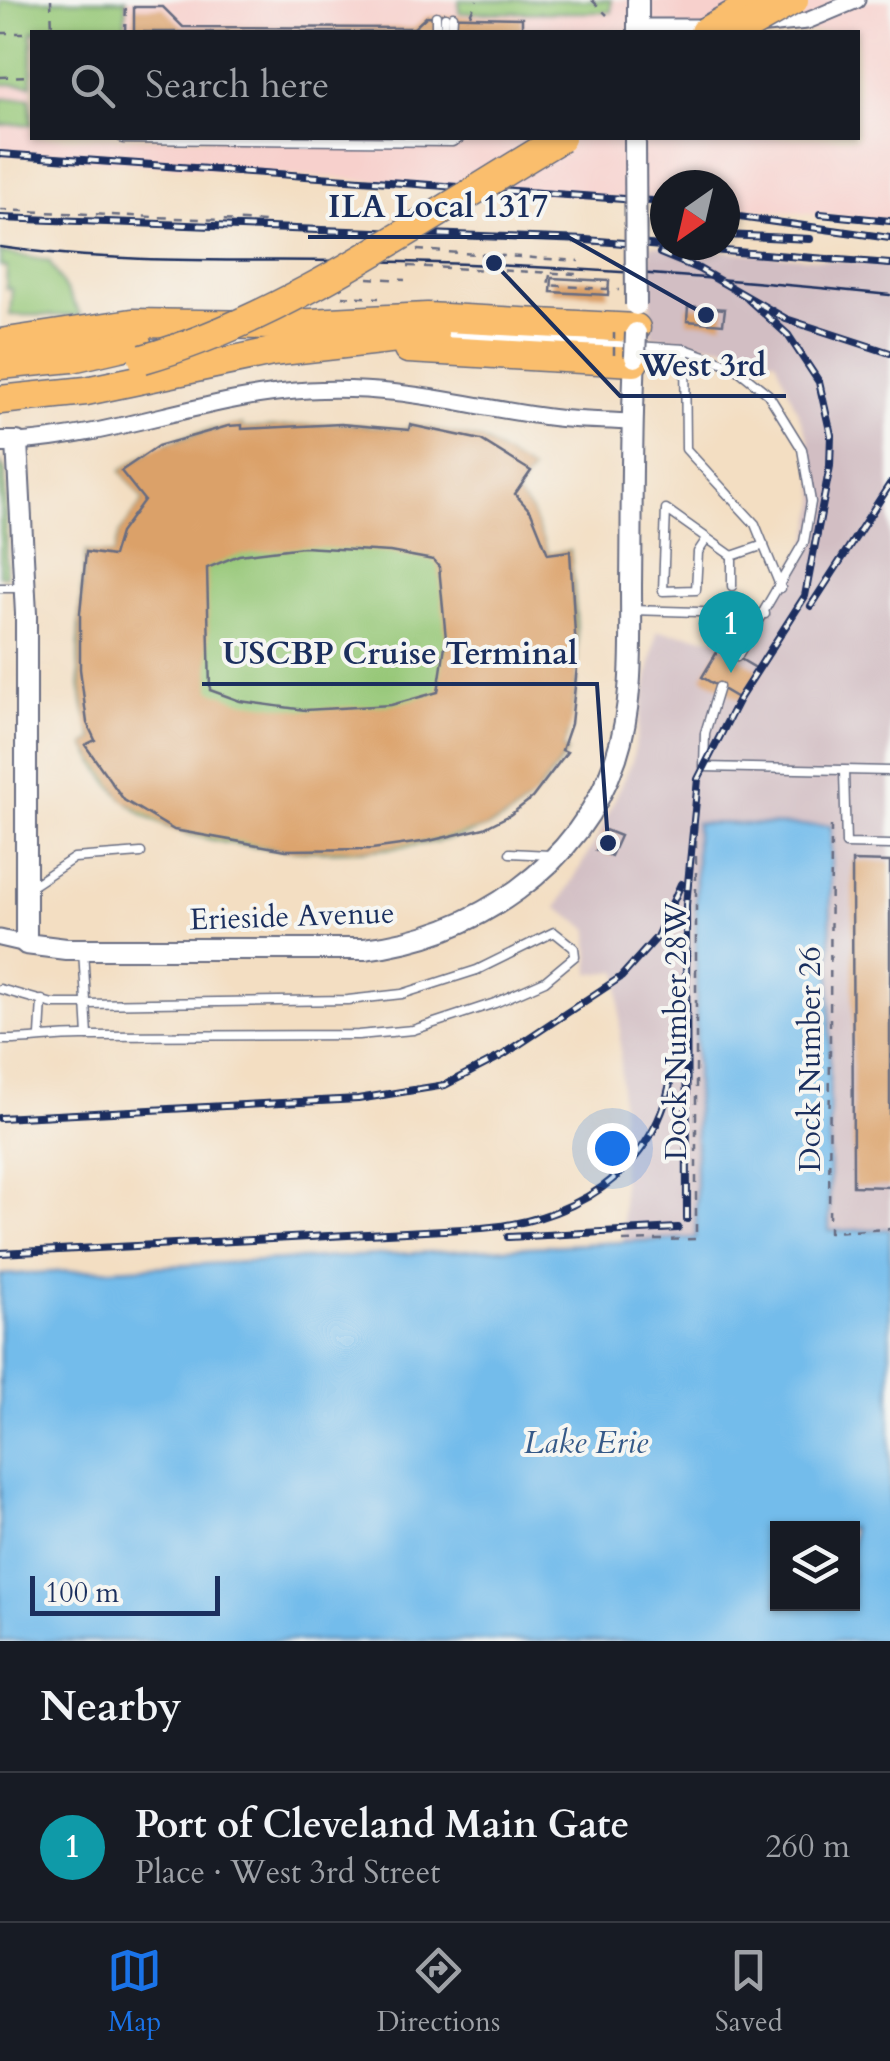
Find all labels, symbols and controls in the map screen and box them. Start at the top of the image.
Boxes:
search box [30,30,860,140]
icon: search [65,58,120,113]
text: Search here [145,59,329,111]
north arrow [650,170,740,260]
callout: ILA Local 1317 [308,175,568,237]
text: ILA Local 1317 [328,185,548,229]
callout: West 3rd [620,334,786,396]
text: West 3rd [639,344,766,388]
pin: 1 [698,590,764,673]
callout: USCBP Cruise Terminal [202,622,597,684]
text: USCBP Cruise Terminal [222,632,578,676]
street label: Erieside Avenue [189,892,395,941]
street label: Dock Number 28W [656,901,697,1160]
street label: Dock Number 26 [790,946,831,1172]
your location [587,1123,638,1174]
water label: Lake Erie [524,1421,649,1465]
map controls [770,1521,860,1611]
button: layers [770,1521,860,1611]
scale bar [30,1571,220,1616]
text: 100 m [45,1574,119,1612]
text: Nearby [40,1678,182,1735]
text: Port of Cleveland Main Gate [135,1799,629,1851]
text: 1 [64,1825,81,1869]
text: 260 m [765,1825,850,1869]
text: Place · West 3rd Street [135,1851,440,1895]
tab: Map [107,1943,162,2041]
tab: Directions [377,1943,500,2041]
tab: Saved [715,1943,783,2041]

